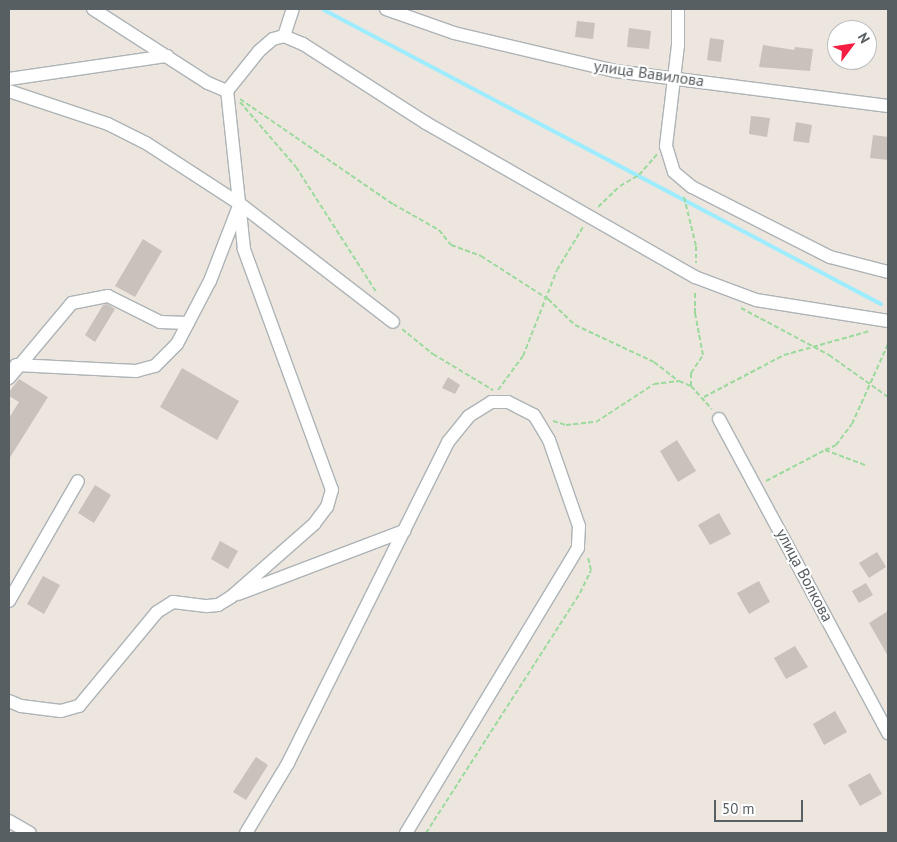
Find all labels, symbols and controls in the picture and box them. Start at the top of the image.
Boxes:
north arrow [827,20,877,70]
text: N [854,29,874,46]
street label: улица Вавилова [592,56,706,90]
street label: улица Волкова [772,525,838,625]
scale bar [717,790,806,822]
text: 50 m [722,799,755,818]

